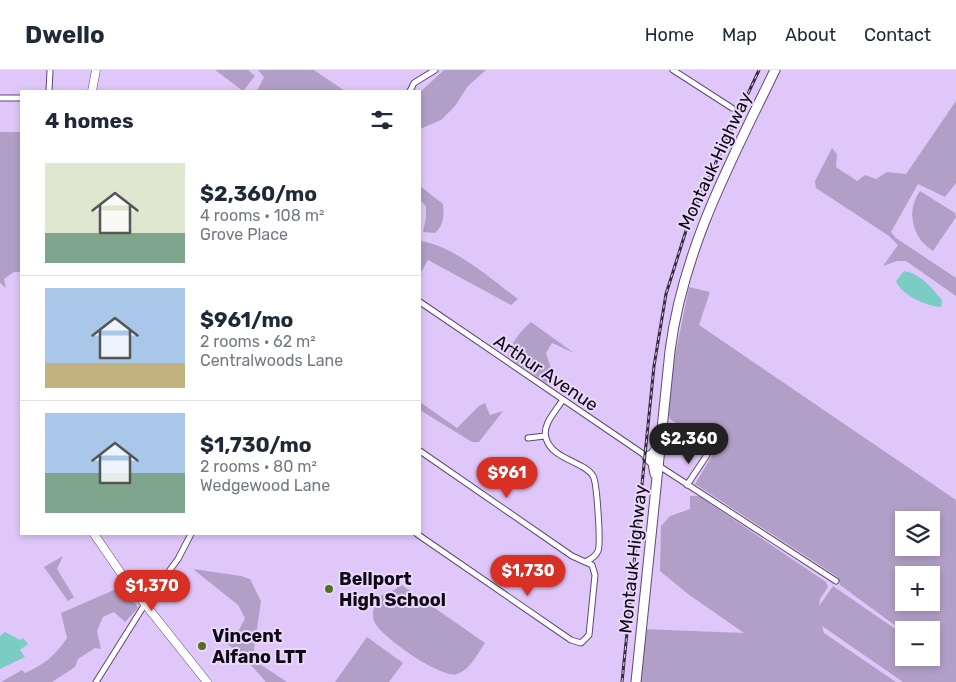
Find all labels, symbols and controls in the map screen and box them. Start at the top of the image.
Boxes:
text: Dwello [25,21,105,49]
text: Home [645,24,694,46]
text: Map [722,24,757,46]
text: About [785,24,836,46]
text: Contact [864,24,931,46]
street label: Montauk Highway [673,89,757,233]
icon: filters [368,106,396,134]
text: 4 homes [45,108,134,133]
text: $2,360/mo [200,181,317,206]
icon: home [85,183,145,243]
text: 4 rooms · 108 m² [200,206,324,225]
text: Grove Place [200,225,288,244]
text: $961/mo [200,307,293,332]
icon: home [85,308,145,368]
street label: Arthur Avenue [490,330,602,416]
text: 2 rooms · 62 m² [200,332,316,351]
text: Centralwoods Lane [200,351,343,370]
pin: $2,360 [648,422,730,465]
text: $2,360 [660,429,718,448]
text: $1,730/mo [200,432,312,457]
icon: home [85,433,145,493]
pin: $961 [477,456,537,499]
text: 2 rooms · 80 m² [200,457,317,476]
text: $961 [488,463,526,482]
text: Wedgewood Lane [200,476,330,495]
street label: Montauk Highway [614,484,652,634]
map controls [895,511,940,666]
button: layers [895,511,940,556]
pin: $1,730 [487,554,569,597]
text: $1,730 [501,561,555,580]
button: + [895,566,940,611]
place label: Bellport High School [339,568,446,611]
pin: $1,370 [111,570,193,612]
text: $1,370 [125,576,179,595]
marker: Bellport High School [323,583,335,595]
button: − [895,621,940,666]
place label: Vincent Alfano LTT [212,625,306,668]
marker: Vincent Alfano LTT [196,640,208,652]

